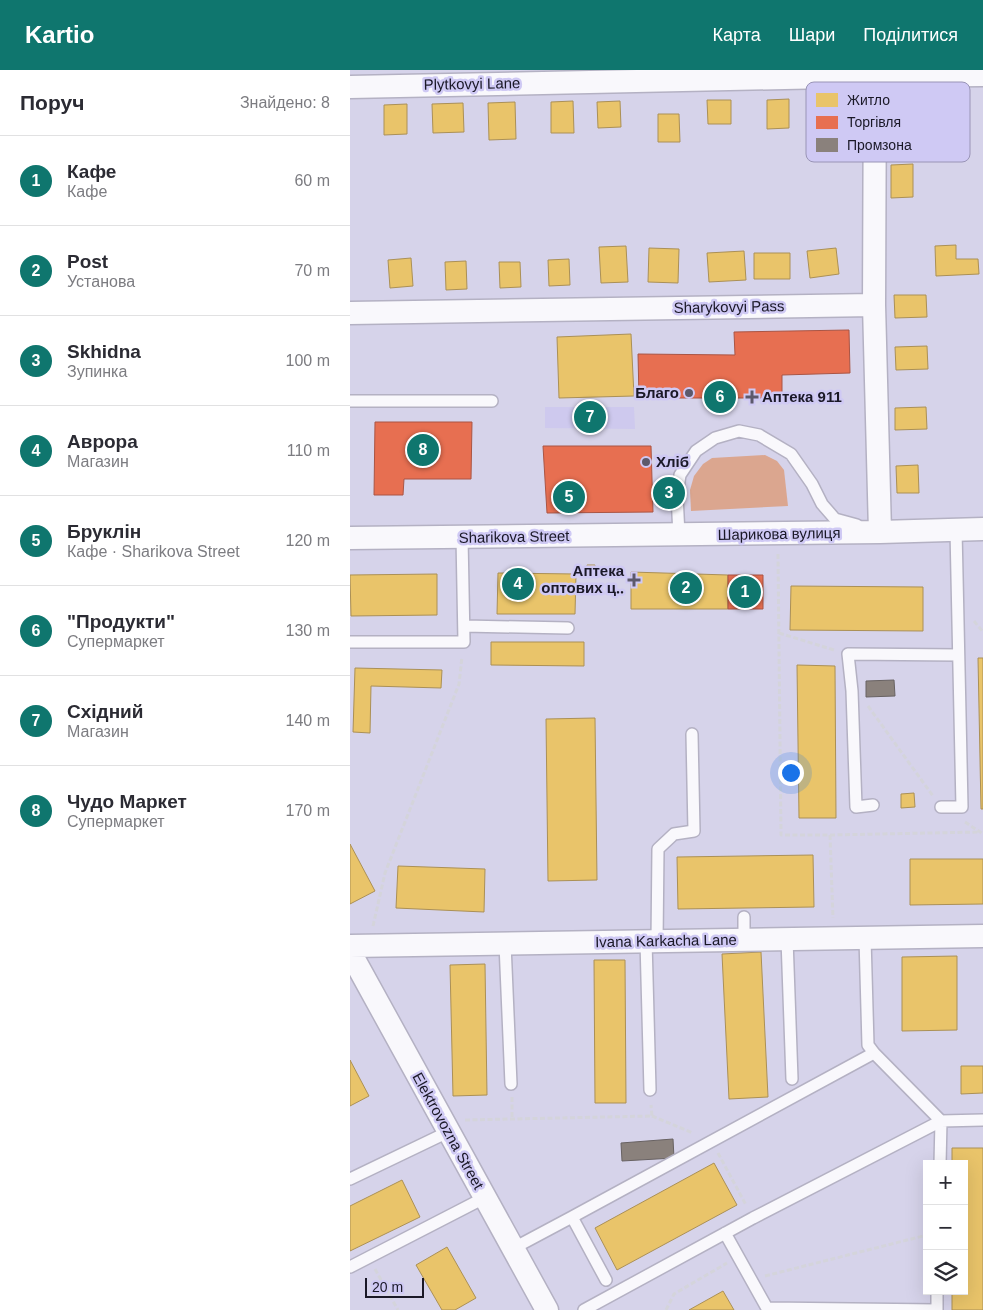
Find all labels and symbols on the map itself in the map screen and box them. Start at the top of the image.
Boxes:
street label: Plytkovyi Lane [423,74,520,93]
legend [806,82,970,162]
text: Житло [847,92,890,108]
text: Торгівля [847,114,901,130]
text: Промзона [847,137,912,153]
street label: Sharykovyi Pass [673,297,785,316]
pin: 6 [704,378,736,416]
place label: Благо [635,384,679,401]
marker: Благо [683,387,695,399]
place label: Аптека 911 [762,388,842,405]
marker: Аптека 911 [746,391,758,403]
pin: 7 [574,398,606,436]
pin: 8 [407,431,439,469]
place label: Хліб [656,453,689,470]
marker: Хліб [640,456,652,468]
pin: 3 [653,474,685,512]
pin: 5 [553,478,585,516]
street label: Шарикова вулиця [717,524,841,543]
street label: Sharikova Street [458,527,570,546]
place label: Аптека оптових ц‥ [541,562,625,596]
pin: 4 [502,565,534,603]
pin: 2 [670,569,702,607]
pin: 1 [729,573,761,611]
marker: Аптека оптових ц‥ [628,574,640,586]
your location [778,760,804,786]
street label: Ivana Karkacha Lane [595,931,737,950]
street label: Elektrovozna Street [409,1069,488,1193]
scale bar [365,1275,424,1298]

